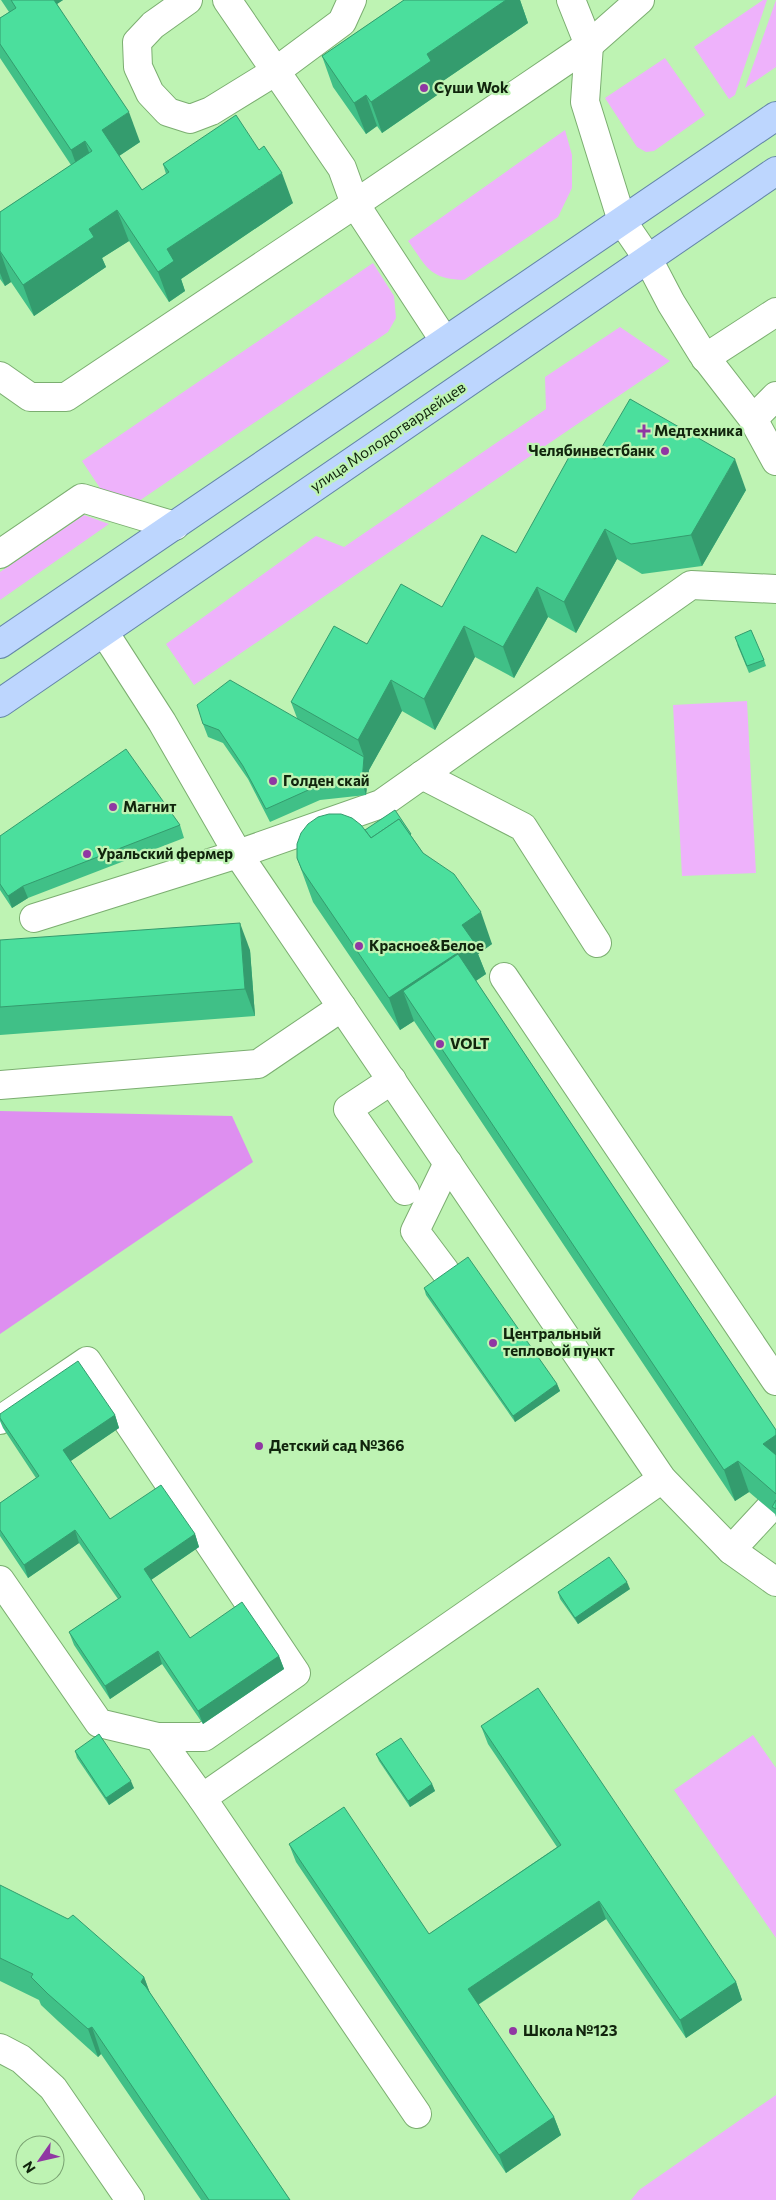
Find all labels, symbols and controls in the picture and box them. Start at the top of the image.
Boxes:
place label: Суши Wok [434,78,509,96]
marker: Суши Wok [418,82,430,94]
street label: улица Молодогвардейцев [306,377,468,495]
place label: Медтехника [654,421,743,439]
marker: Медтехника [638,425,650,437]
place label: Челябинвестбанк [528,441,655,459]
marker: Челябинвестбанк [659,445,671,457]
place label: Голден скай [283,771,369,789]
marker: Голден скай [267,775,279,787]
place label: Магнит [123,797,176,815]
marker: Магнит [107,801,119,813]
place label: Уральский фермер [97,844,233,862]
marker: Уральский фермер [81,848,93,860]
place label: Красное&Белое [369,936,484,954]
marker: Красное&Белое [353,940,365,952]
place label: VOLT [450,1034,490,1052]
marker: VOLT [434,1038,446,1050]
place label: Центральный тепловой пункт [503,1324,615,1359]
marker: Центральный тепловой пункт [487,1337,499,1349]
place label: Детский сад №366 [269,1436,405,1454]
marker: Детский сад №366 [253,1440,265,1452]
place label: Школа №123 [523,2021,618,2039]
marker: Школа №123 [507,2025,519,2037]
north arrow [15,2135,65,2185]
text: N [19,2158,39,2177]

